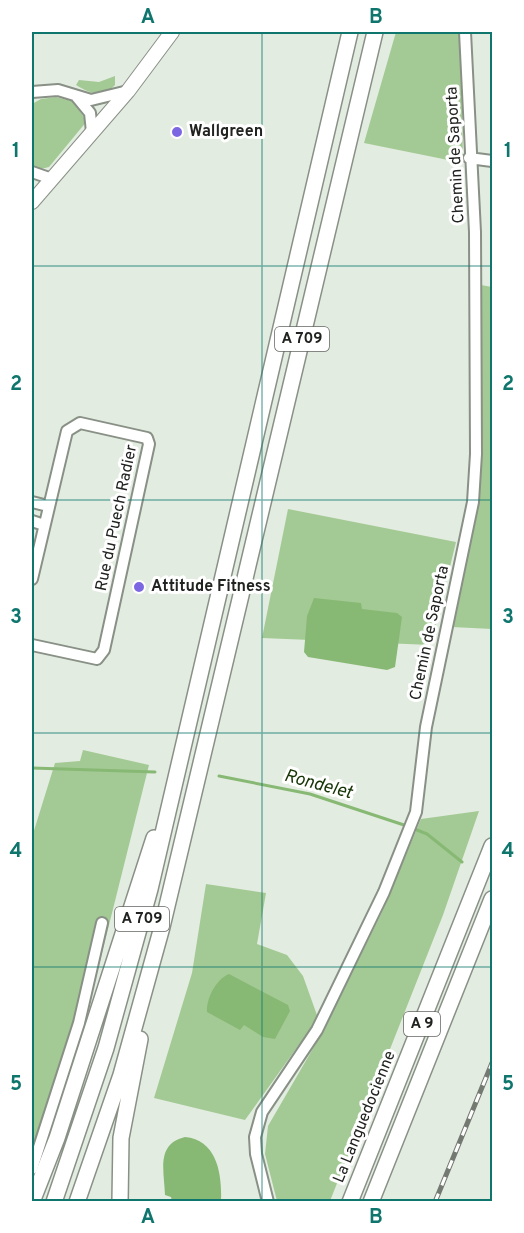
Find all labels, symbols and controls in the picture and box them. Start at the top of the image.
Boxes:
text: A [141,5,155,31]
text: B [369,5,383,31]
street label: Chemin de Saporta [442,86,470,224]
place label: Wallgreen [189,122,263,142]
marker: Wallgreen [170,125,184,139]
text: 1 [12,139,20,165]
text: 1 [504,139,512,165]
road number: A 709 [275,327,329,351]
text: 2 [10,372,22,398]
text: 2 [502,372,514,398]
street label: Rue du Puech Radier [92,443,142,593]
street label: Chemin de Saporta [406,564,454,702]
place label: Attitude Fitness [151,577,271,597]
marker: Attitude Fitness [132,580,146,594]
text: 3 [10,605,22,631]
text: 3 [502,605,514,631]
water label: Rondelet [282,765,356,806]
text: 4 [10,839,22,865]
text: 4 [502,839,514,865]
road number: A 709 [115,907,169,931]
road number: A 9 [404,1012,440,1036]
street label: La Languedocienne [329,1048,401,1186]
text: 5 [10,1072,22,1098]
text: 5 [502,1072,514,1098]
text: A [141,1205,155,1231]
text: B [369,1205,383,1231]

